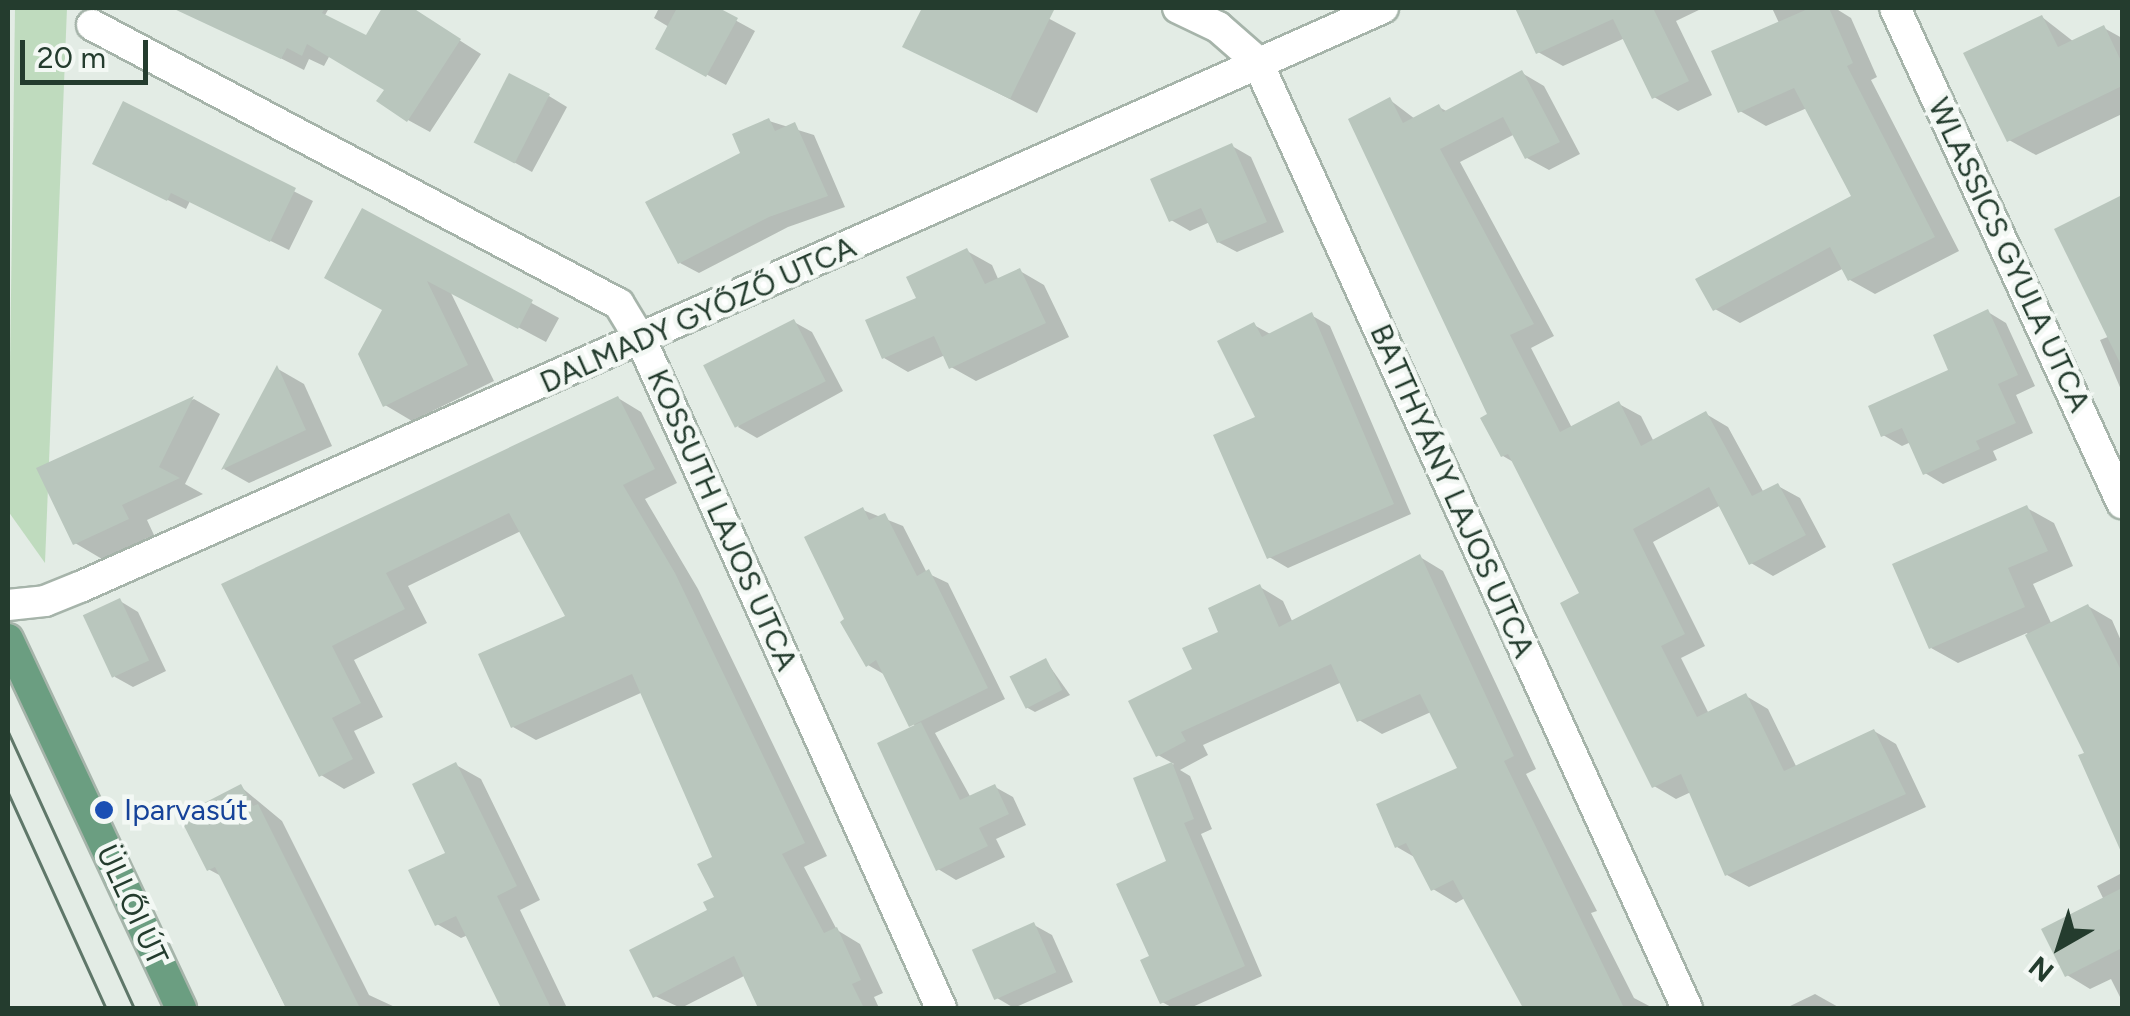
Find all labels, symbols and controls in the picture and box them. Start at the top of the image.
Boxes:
scale bar [25,20,152,82]
text: 20 m [37,39,106,76]
street label: WLASSICS GYULA UTCA [1920,92,2098,418]
street label: DALMADY GYŐZŐ UTCA [535,229,861,401]
street label: BATTHYÁNY LAJOS UTCA [1362,319,1542,663]
street label: KOSSUTH LAJOS UTCA [639,364,805,676]
place label: Iparvasút [124,792,248,828]
marker: Iparvasút [93,799,115,821]
street label: ÜLLŐI ÚT [88,839,176,971]
north arrow [2010,896,2110,996]
text: N [2022,949,2060,989]

